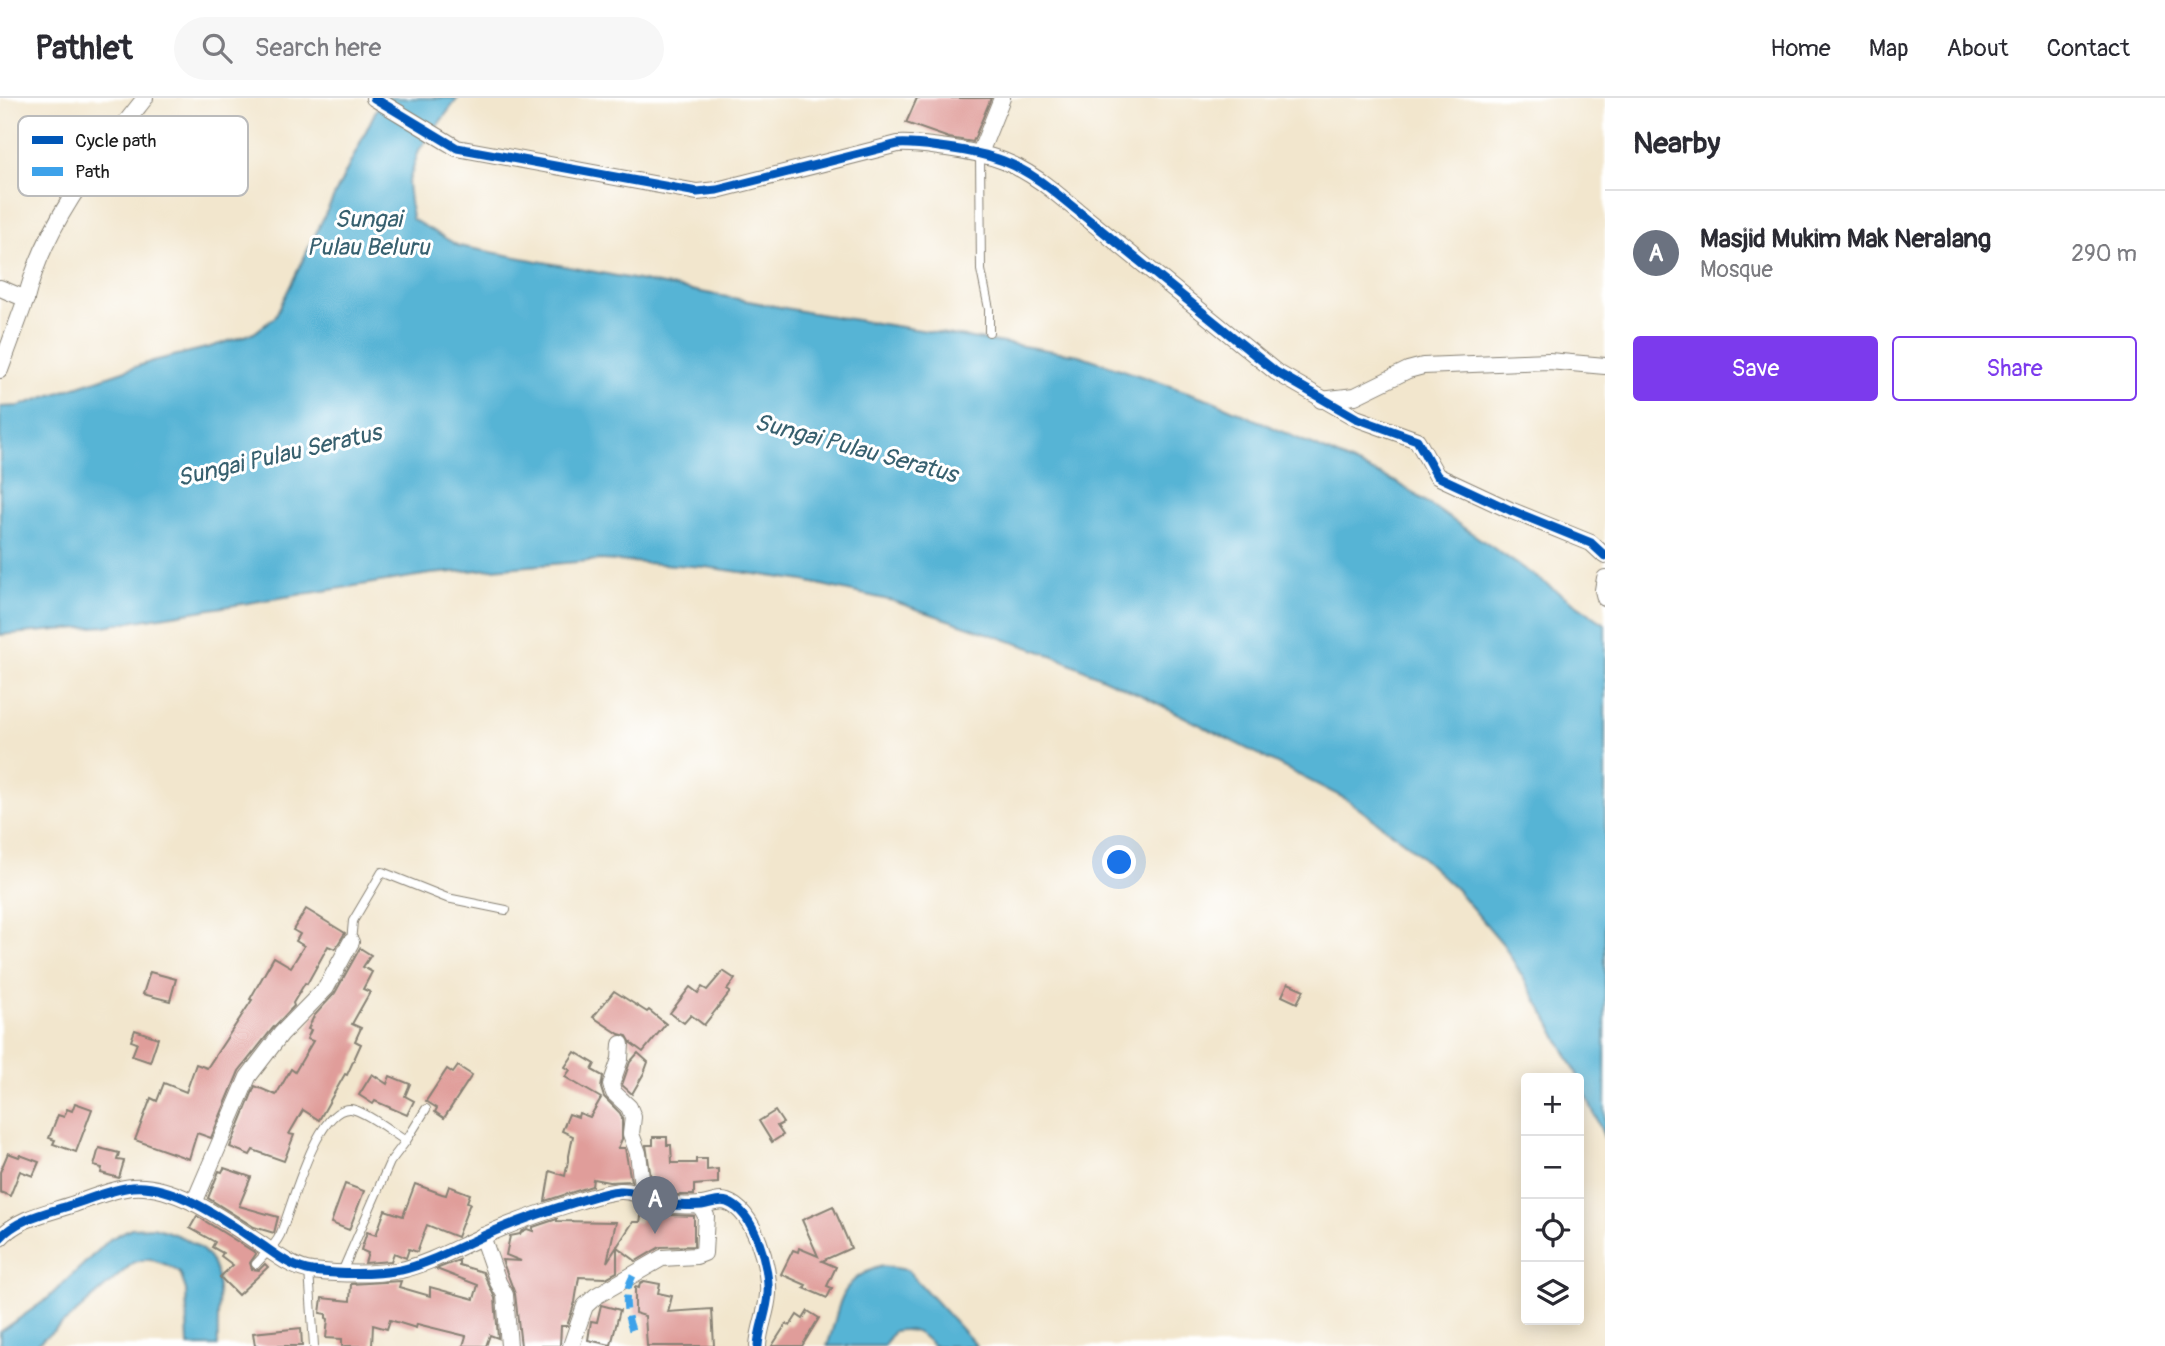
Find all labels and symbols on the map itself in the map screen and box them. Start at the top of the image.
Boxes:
legend [18,116,248,196]
text: Cycle path [75,129,156,153]
text: Path [75,160,110,184]
water label: Sungai Pulau Beluru [307,205,431,262]
water label: Sungai Pulau Seratus [751,407,963,490]
water label: Sungai Pulau Seratus [174,417,386,493]
your location [1102,845,1136,879]
pin: A [632,1176,678,1234]

